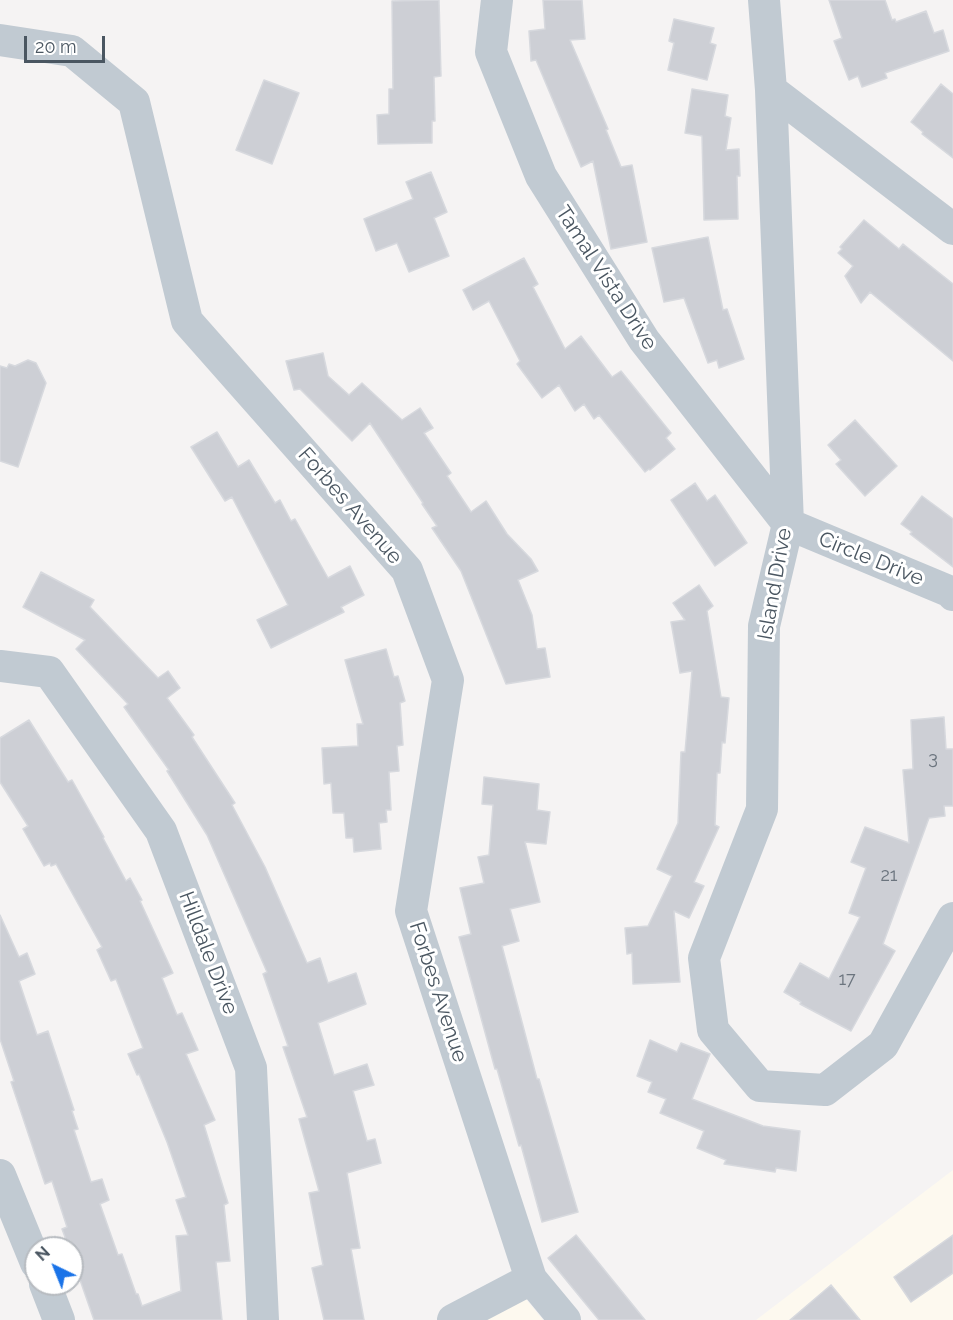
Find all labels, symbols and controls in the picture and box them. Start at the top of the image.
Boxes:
scale bar [27,24,108,62]
text: 20 m [35,36,77,57]
street label: Tamal Vista Drive [550,201,662,355]
street label: Forbes Avenue [293,443,407,569]
street label: Island Drive [753,526,797,642]
street label: Circle Drive [815,527,927,591]
house number: 3 [928,748,938,770]
house number: 21 [880,865,898,887]
street label: Hilldale Drive [173,888,243,1018]
street label: Forbes Avenue [403,919,473,1065]
house number: 17 [838,969,856,991]
north arrow [24,1236,84,1296]
text: N [32,1243,54,1265]

